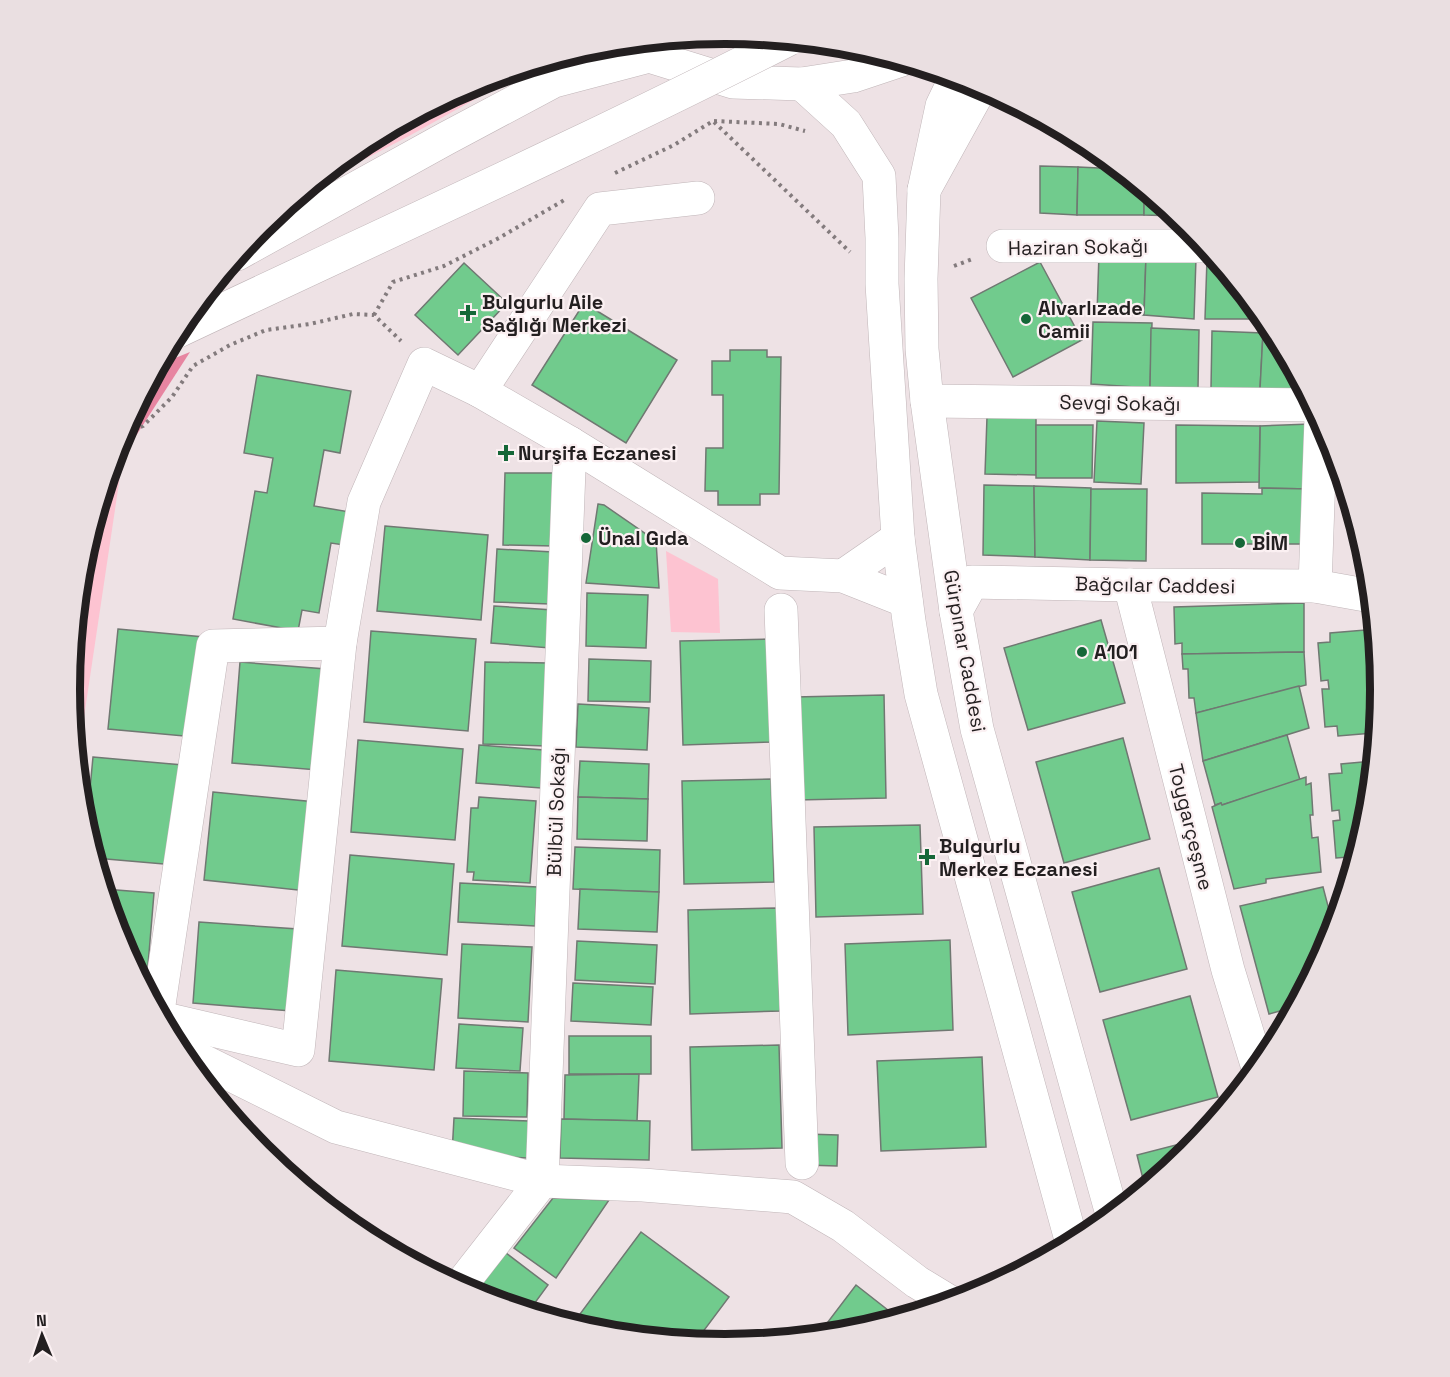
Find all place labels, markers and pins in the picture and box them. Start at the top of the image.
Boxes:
place label: Bulgurlu Aile Sağlığı Merkezi [482,289,627,338]
place label: Alvarlızade Camii [1038,295,1143,344]
marker: Bulgurlu Aile Sağlığı Merkezi [459,304,477,322]
marker: Alvarlızade Camii [1019,312,1033,326]
place label: Nurşifa Eczanesi [518,440,677,466]
marker: Nurşifa Eczanesi [499,446,513,460]
place label: Ünal Gıda [598,525,689,551]
place label: BİM [1252,530,1288,556]
marker: Ünal Gıda [579,531,593,545]
marker: BİM [1233,536,1247,550]
place label: A101 [1094,639,1138,665]
marker: A101 [1075,645,1089,659]
place label: Bulgurlu Merkez Eczanesi [939,833,1098,882]
marker: Bulgurlu Merkez Eczanesi [920,850,934,864]

